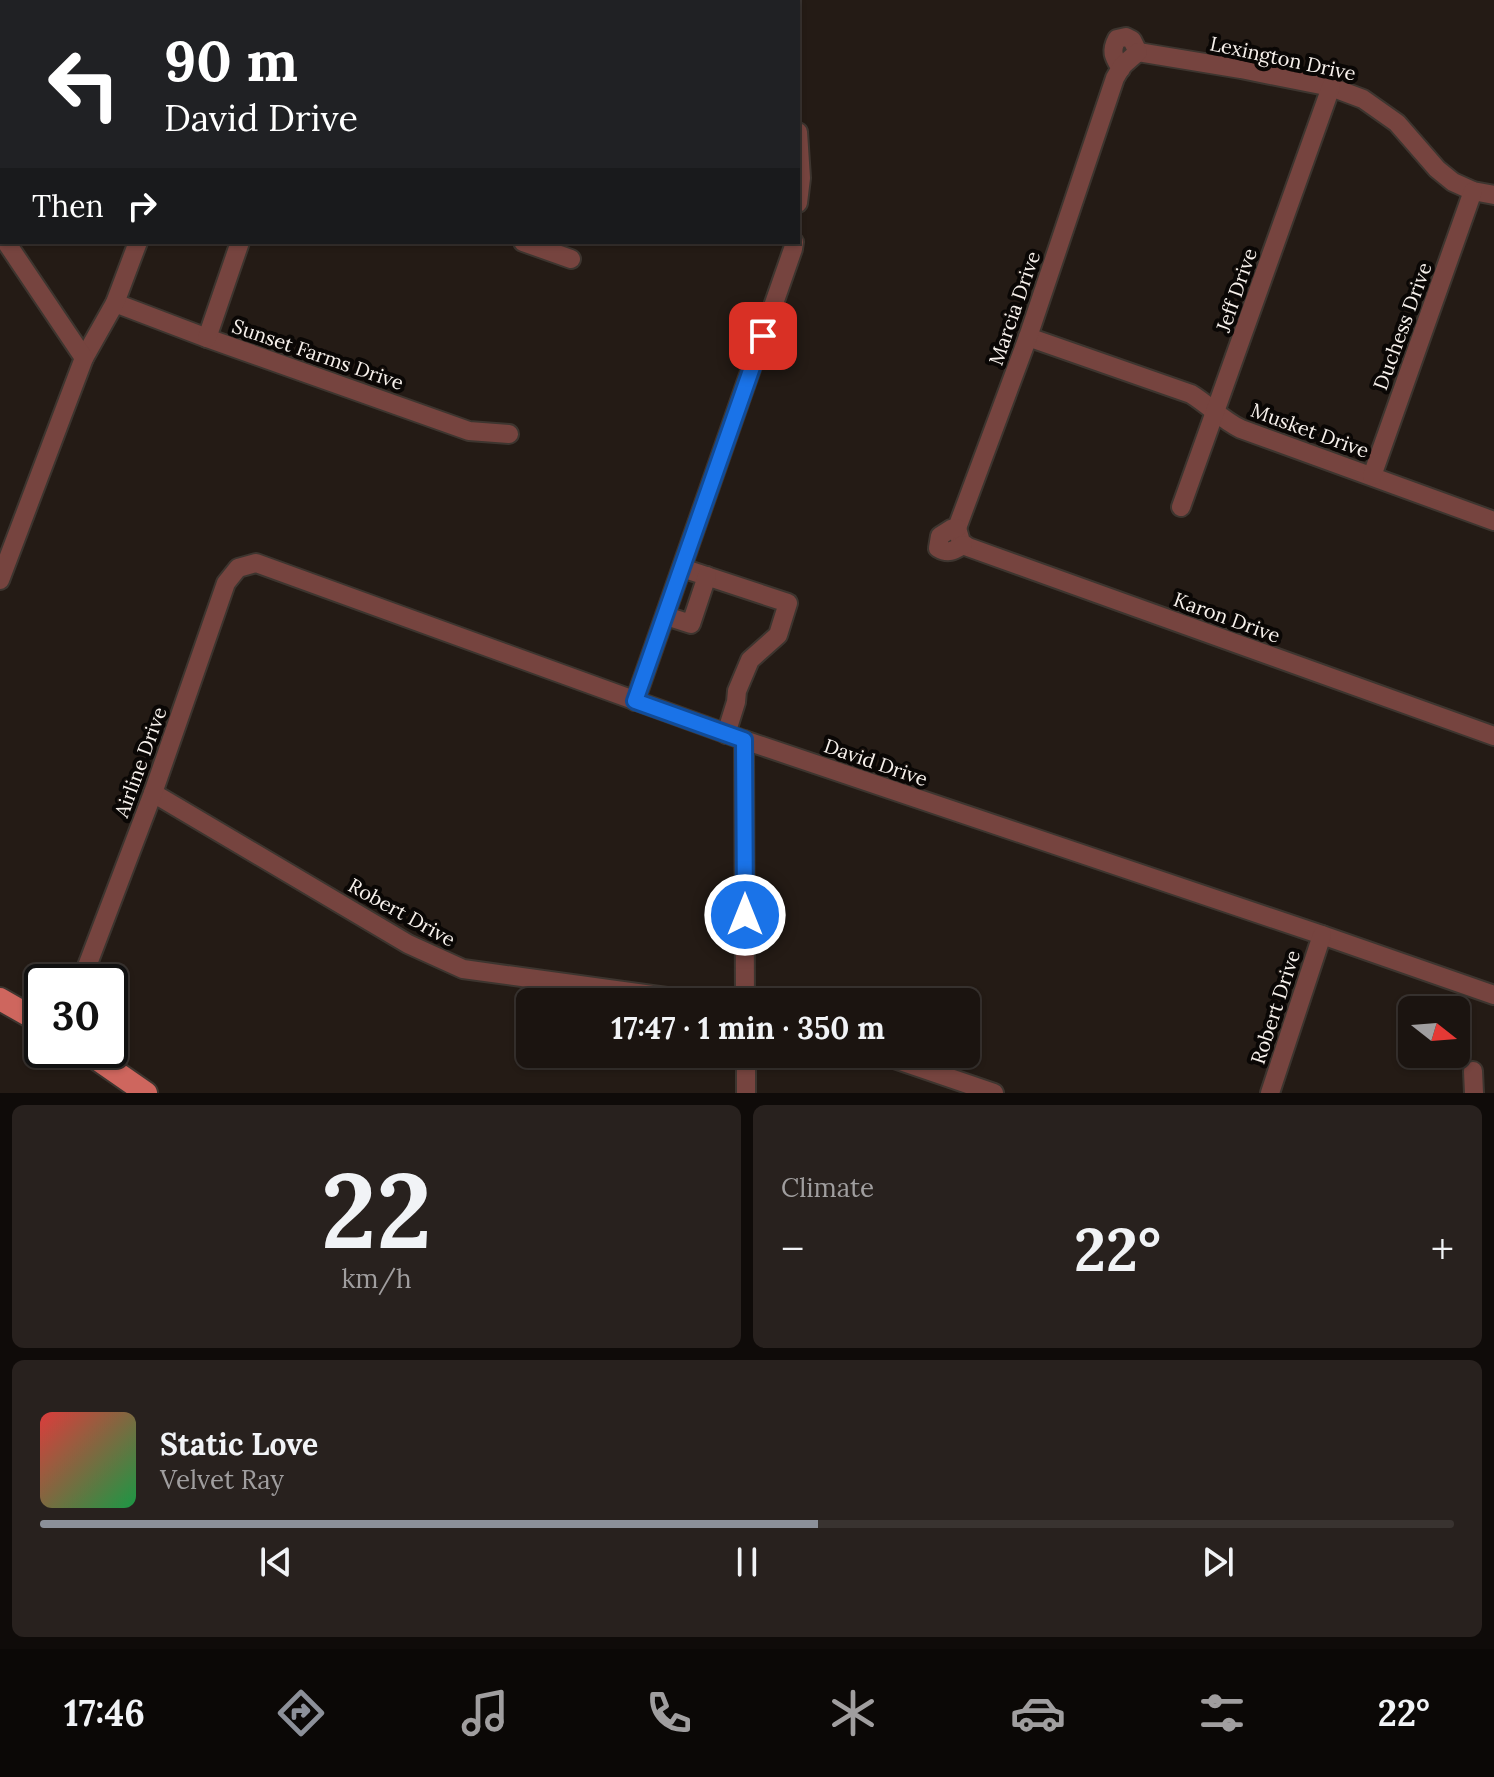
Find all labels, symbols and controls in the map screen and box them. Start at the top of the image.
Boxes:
text: 90 m [164,25,298,96]
street label: Lexington Drive [1208,30,1358,86]
icon: left [32,32,136,136]
text: David Drive [164,95,358,141]
icon: right [120,184,164,228]
text: Then [32,187,104,225]
street label: Jeff Drive [1210,245,1262,336]
street label: Marcia Drive [983,247,1045,368]
street label: Duchess Drive [1367,259,1437,393]
pin [729,302,797,370]
street label: Sunset Farms Drive [229,313,407,395]
icon: arrive [741,314,785,358]
street label: Musket Drive [1248,397,1373,463]
street label: Karon Drive [1170,586,1284,648]
street label: Airline Drive [108,703,172,822]
street label: David Drive [821,733,931,791]
street label: Robert Drive [344,872,460,952]
position arrow [703,873,787,957]
street label: Robert Drive [1245,947,1305,1067]
speed limit sign: 30 [24,964,128,1068]
north arrow [1398,996,1470,1068]
map controls [1398,996,1470,1068]
text: 17:47 · 1 min · 350 m [611,1009,885,1047]
text: 22 [321,1143,432,1276]
text: Climate [781,1171,874,1204]
text: 22° [1074,1211,1161,1287]
text: − [781,1221,804,1277]
text: + [1431,1221,1454,1277]
text: km/h [341,1262,412,1295]
text: Static Love [160,1425,318,1463]
text: Velvet Ray [160,1463,284,1496]
icon: previous [254,1540,298,1584]
icon: pause [725,1540,769,1584]
icon: next [1196,1540,1240,1584]
icon: directions [273,1685,329,1741]
icon: music [457,1685,513,1741]
icon: phone [641,1685,697,1741]
icon: climate [825,1685,881,1741]
icon: car [1010,1685,1066,1741]
icon: filters [1194,1685,1250,1741]
text: 17:46 [64,1690,145,1736]
text: 22° [1378,1690,1430,1736]

